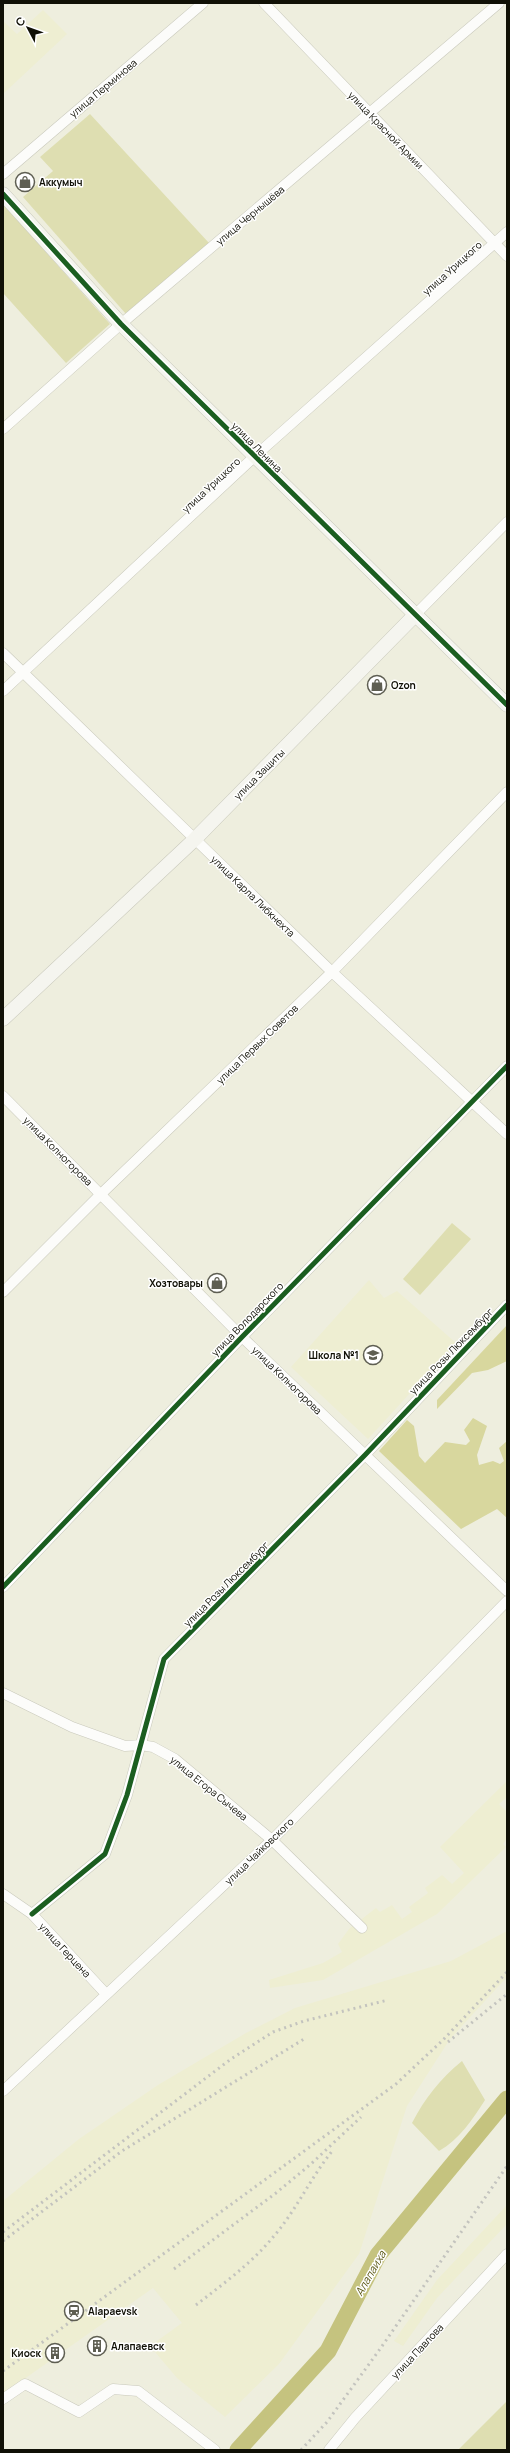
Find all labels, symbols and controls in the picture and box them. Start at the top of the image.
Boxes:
north arrow [8,8,48,48]
text: С [12,13,28,29]
street label: улица Перминова [66,56,140,120]
street label: улица Красной Армии [345,88,427,172]
shop icon: Аккумыч [14,171,36,193]
place label: Аккумыч [39,175,83,189]
street label: улица Чернышёва [213,182,287,248]
street label: улица Урицкого [419,238,485,298]
street label: улица Ленина [229,419,285,475]
street label: улица Урицкого [179,454,243,516]
shop icon: Ozon [366,674,388,696]
place label: Ozon [391,678,416,692]
street label: улица Защиты [230,745,288,803]
street label: улица Карла Либкнехта [208,852,298,940]
street label: улица Первых Советов [213,1001,301,1087]
street label: улица Колногорова [20,1113,96,1189]
shop icon: Хозтовары [206,1272,228,1294]
place label: Хозтовары [149,1276,203,1290]
street label: улица Володарского [208,1279,286,1359]
street label: улица Розы Люксембург [406,1304,496,1397]
street label: улица Колногорова [249,1343,325,1417]
school or university icon: Школа №1 [362,1344,384,1366]
place label: Школа №1 [309,1348,359,1362]
street label: улица Розы Люксембург [180,1538,272,1630]
street label: улица Егора Сычева [167,1752,251,1824]
street label: улица Чайковского [221,1814,297,1888]
street label: улица Герцена [36,1920,94,1980]
water label: Алапаиха [351,2247,389,2298]
station icon: Alapaevsk [63,2300,85,2322]
place label: Alapaevsk [88,2304,138,2318]
street label: улица Павлова [388,2320,446,2382]
building icon: Алапаевск [86,2335,108,2357]
place label: Алапаевск [111,2339,165,2353]
building icon: Киоск [44,2342,66,2364]
place label: Киоск [11,2346,42,2360]

